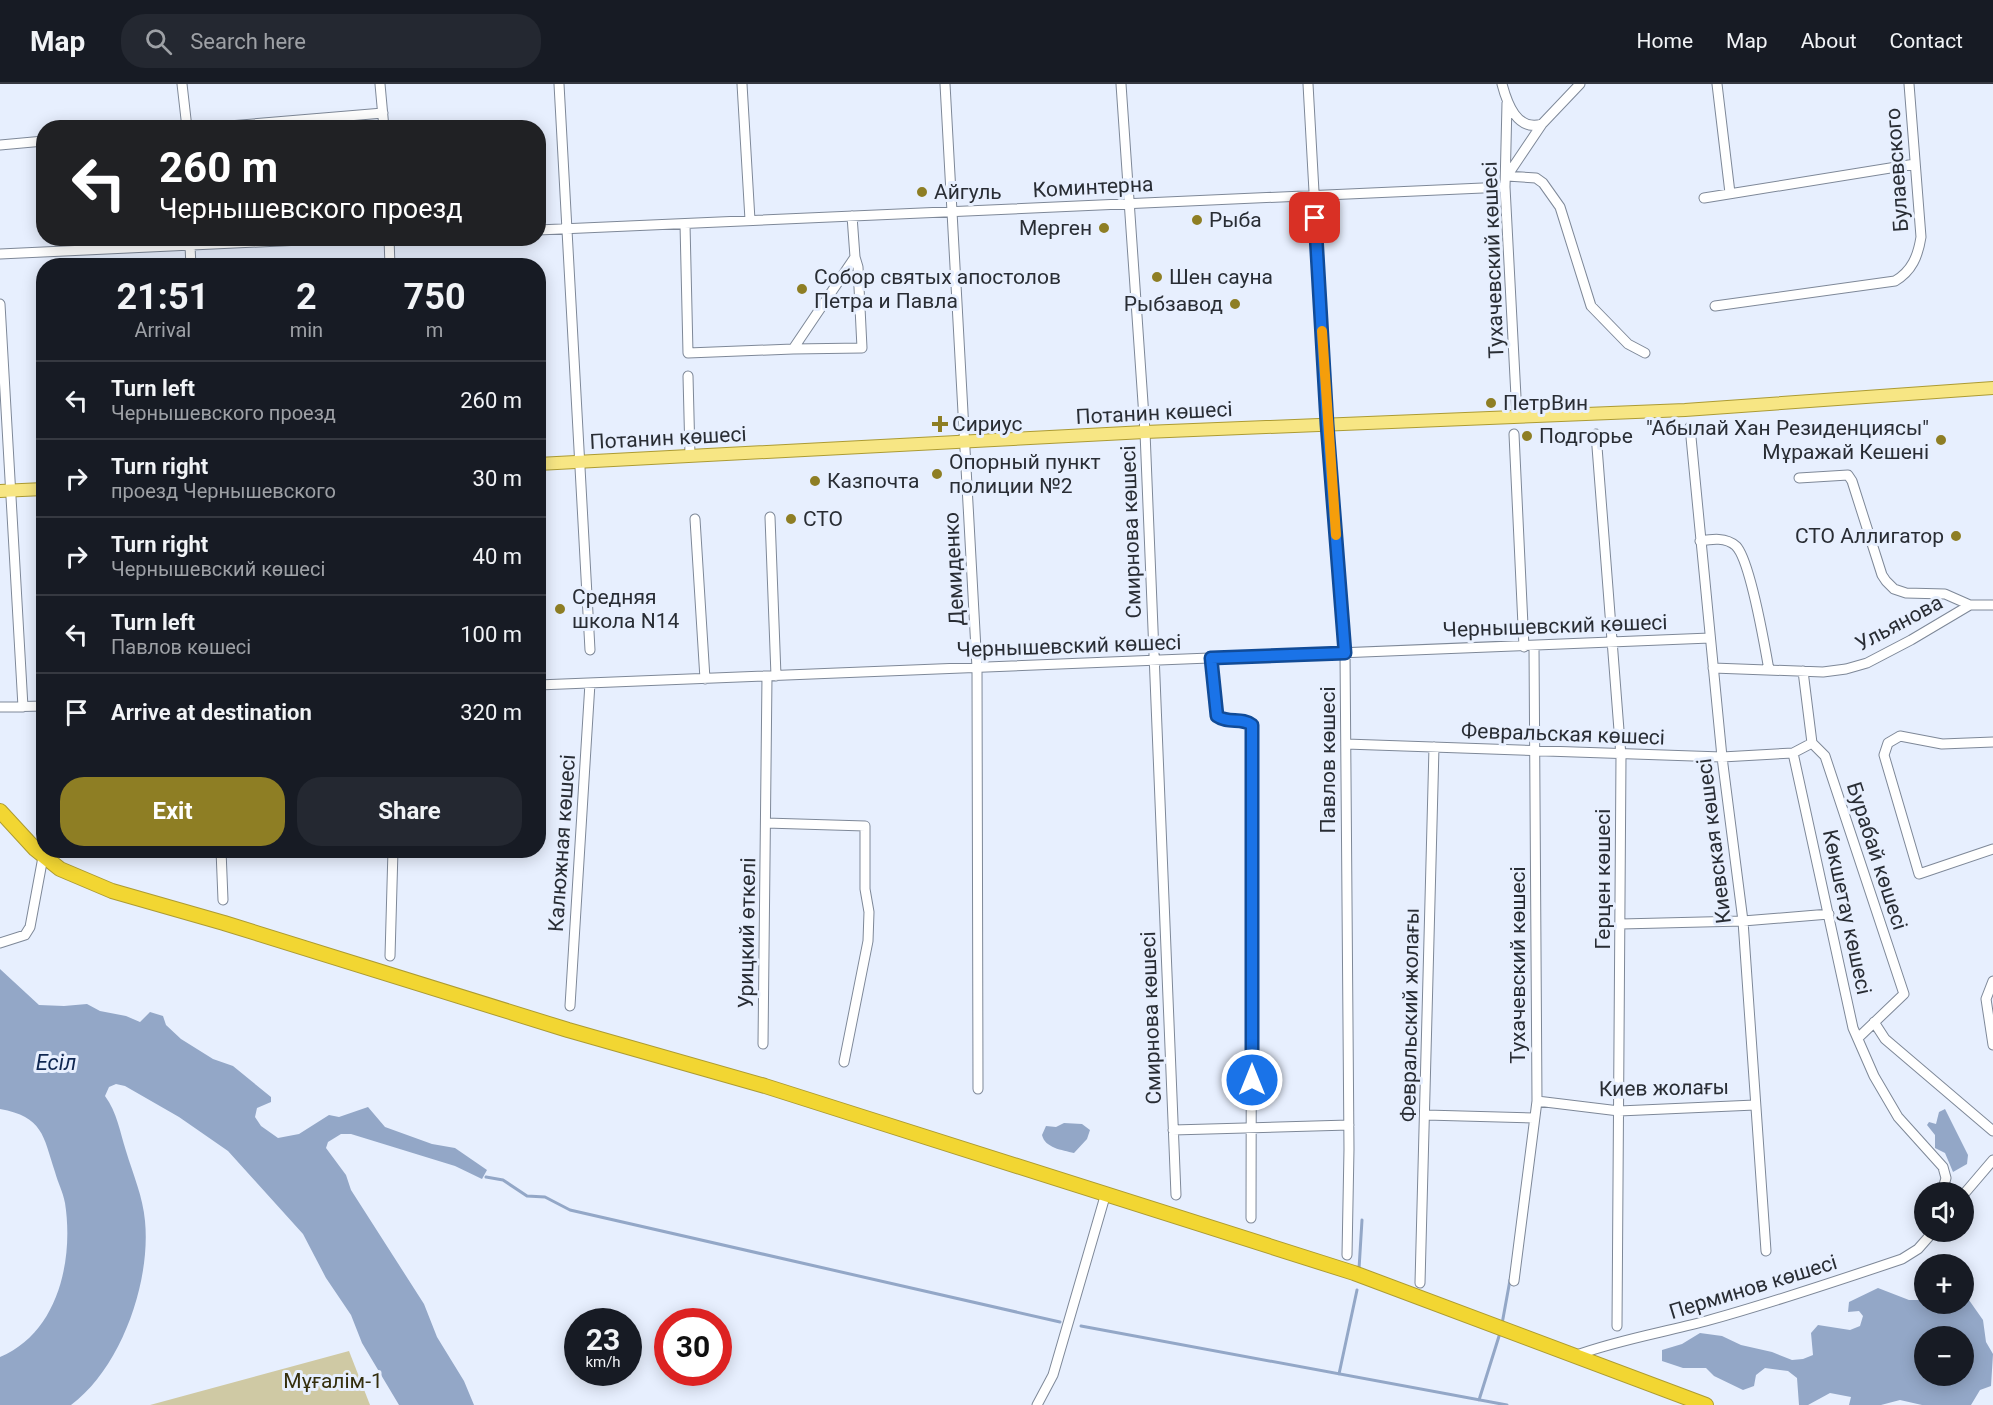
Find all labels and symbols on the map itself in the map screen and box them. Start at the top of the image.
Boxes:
street label: Булаевского [1881,107,1913,233]
street label: Тухачевский көшесі [1478,161,1508,359]
street label: Коминтерна [1032,172,1154,202]
place label: Айгуль [934,180,1002,204]
marker: Айгуль [915,185,929,199]
pin [1289,192,1340,243]
place label: Рыба [1209,208,1262,232]
marker: Рыба [1190,213,1204,227]
place label: Мерген [1019,216,1092,240]
marker: Мерген [1097,221,1111,235]
place label: Собор святых апостолов Петра и Павла [814,265,1061,313]
place label: Шен сауна [1169,265,1273,289]
marker: Шен сауна [1150,270,1164,284]
marker: Собор святых апостолов Петра и Павла [795,282,809,296]
place label: Рыбзавод [1124,292,1223,316]
marker: Рыбзавод [1228,297,1242,311]
place label: ПетрВин [1503,391,1588,415]
marker: ПетрВин [1484,396,1498,410]
street label: Потанин көшесі [1075,397,1233,429]
place label: Сириус [952,412,1023,436]
place label: "Абылай Хан Резиденциясы" Мұражай Кешені [1646,416,1929,464]
marker: Сириус [933,417,947,431]
street label: Потанин көшесі [589,422,747,454]
place label: Подгорье [1539,424,1633,448]
marker: Подгорье [1520,429,1534,443]
marker: "Абылай Хан Резиденциясы" Мұражай Кешені [1934,433,1948,447]
street label: Смирнова көшесі [1116,445,1146,619]
place label: Опорный пункт полиции №2 [949,450,1101,498]
marker: Опорный пункт полиции №2 [930,467,944,481]
place label: Казпочта [827,469,919,493]
marker: Казпочта [808,474,822,488]
place label: СТО [803,507,843,531]
marker: СТО [784,512,798,526]
street label: Демиденко [939,512,969,626]
place label: СТО Аллигатор [1795,524,1944,548]
marker: СТО Аллигатор [1949,529,1963,543]
place label: Средняя школа N14 [572,585,679,633]
street label: Ульянова [1851,590,1947,656]
marker: Средняя школа N14 [553,602,567,616]
street label: Чернышевский көшесі [1442,610,1668,642]
street label: Чернышевский көшесі [956,630,1182,662]
street label: Павлов көшесі [1316,686,1340,834]
street label: Февральская көшесі [1461,718,1665,750]
street label: Калюжная көшесі [544,754,580,932]
street label: Киевская көшесі [1692,757,1736,925]
street label: Бурабай көшесі [1842,779,1912,933]
street label: Герцен көшесі [1591,809,1615,949]
street label: Көкшетау көшесі [1818,827,1876,997]
street label: Урицкий өткелі [734,857,760,1009]
street label: Тухачевский көшесі [1506,866,1530,1064]
street label: Февральский жолағы [1396,908,1424,1122]
street label: Смирнова көшесі [1136,931,1166,1105]
position arrow [1220,1048,1284,1112]
water label: Есіл [36,1050,76,1075]
street label: Киев жолағы [1599,1075,1729,1101]
street label: Перминов көшесі [1666,1250,1840,1324]
speed limit sign: 30 [654,1308,732,1386]
park label: Мұғалім-1 [283,1369,383,1393]

